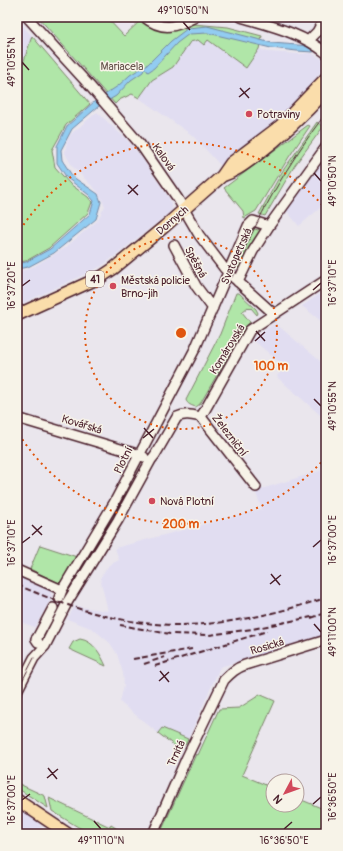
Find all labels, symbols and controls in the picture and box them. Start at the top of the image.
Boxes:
text: 49°10'50"N [157,5,209,17]
text: 49°10'55"N [6,37,18,87]
park label: Mariacela [101,60,143,73]
place label: Potraviny [257,108,300,121]
marker: Potraviny [244,109,254,119]
street label: Kalová [150,141,178,173]
text: 49°10'50"N [327,155,339,207]
street label: Dornych [154,203,191,238]
street label: Svatopetrská [218,226,255,286]
street label: Spěšná [182,244,209,280]
text: 16°37'10"E [327,260,339,306]
text: 16°37'20"E [6,262,18,310]
road number: 41 [86,271,104,287]
place label: Městská policie Brno-jih [121,274,190,300]
marker: Městská policie Brno-jih [108,281,118,291]
street label: Komárovská [207,322,248,377]
centre of rings [174,326,188,340]
text: 100 m [254,359,289,374]
text: 49°10'55"N [327,381,339,431]
street label: Kovářská [60,412,104,437]
street label: Železniční [209,412,250,459]
street label: Plotní [111,445,136,476]
place label: Nová Plotní [160,495,214,508]
marker: Nová Plotní [147,496,157,506]
text: 16°37'00"E [327,515,339,565]
text: 200 m [163,517,200,532]
text: 16°37'10"E [6,520,18,566]
text: 49°11'00"N [327,607,339,657]
street label: Rosická [249,635,286,658]
street label: Trnitá [165,738,188,768]
north arrow [265,773,305,813]
text: 16°36'50"E [327,773,339,822]
text: 16°37'00"E [6,775,18,825]
text: N [270,792,285,806]
text: 49°11'10"N [78,835,125,847]
text: 16°36'50"E [260,835,309,847]

